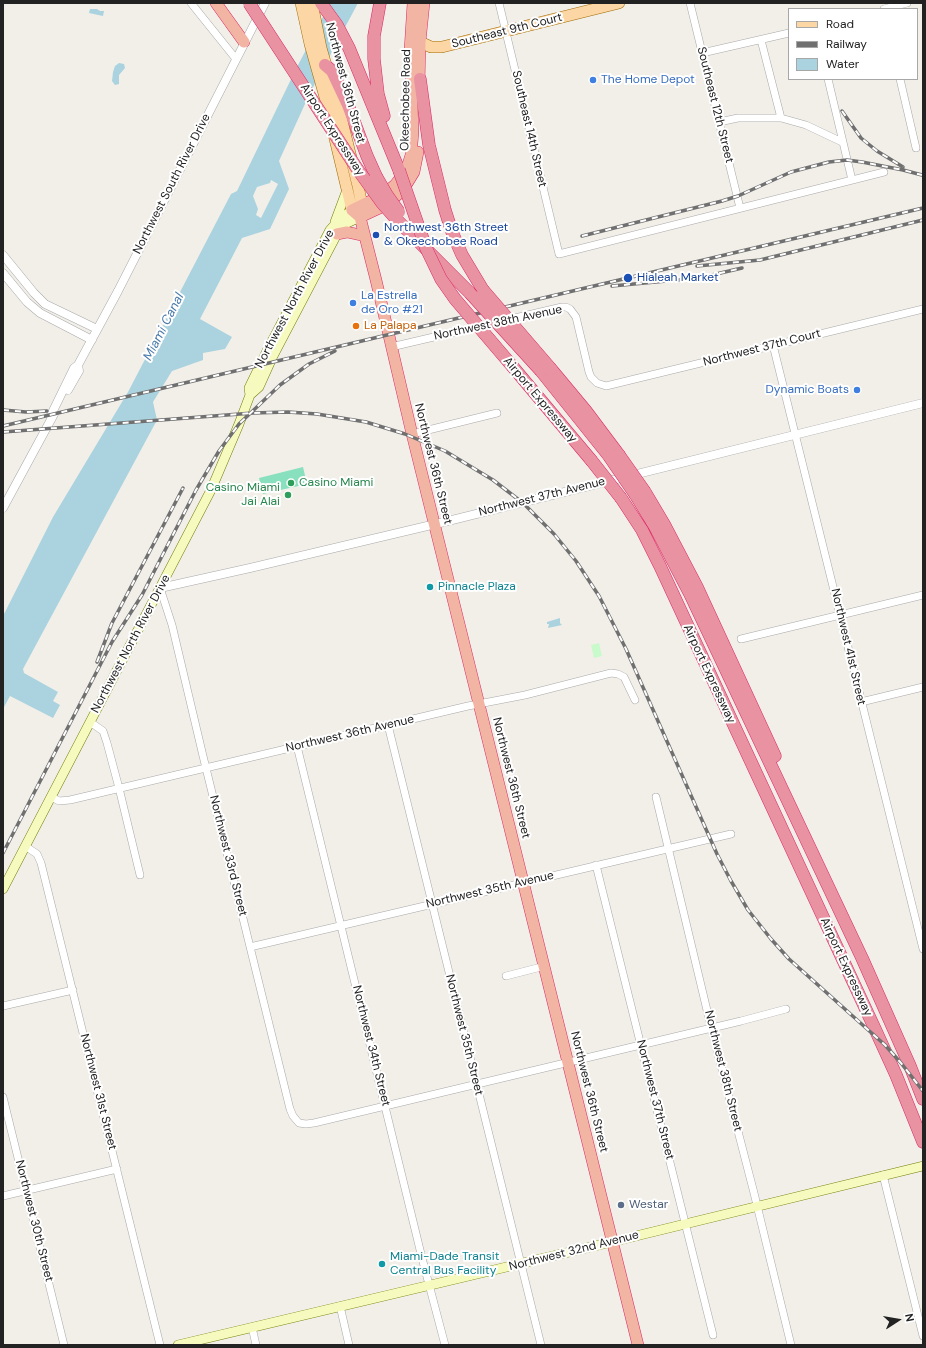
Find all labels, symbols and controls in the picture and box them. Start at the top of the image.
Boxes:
legend [788,8,918,80]
street label: Southeast 9th Court [450,10,564,52]
text: Road [826,16,854,32]
street label: Northwest 36th Street [322,21,368,145]
text: Railway [826,36,867,52]
street label: Southeast 12th Street [694,46,736,164]
street label: Okeechobee Road [398,49,414,151]
text: Water [826,56,859,72]
street label: Southeast 14th Street [509,69,549,189]
place label: The Home Depot [601,73,695,87]
marker: The Home Depot [588,75,598,85]
street label: Airport Expressway [297,81,367,179]
street label: Northwest South River Drive [130,111,214,257]
place label: Northwest 36th Street & Okeechobee Road [384,221,508,249]
street label: Northwest North River Drive [252,227,338,371]
marker: Northwest 36th Street & Okeechobee Road [371,230,381,240]
place label: Hialeah Market [637,271,719,285]
marker: Hialeah Market [622,272,634,284]
place label: La Estrella de Oro #21 [361,289,423,317]
water label: Miami Canal [140,291,188,363]
marker: La Estrella de Oro #21 [348,298,358,308]
street label: Northwest 38th Avenue [433,302,563,344]
place label: La Palapa [364,319,416,333]
marker: La Palapa [351,321,361,331]
street label: Northwest 37th Court [702,326,822,370]
street label: Airport Expressway [500,354,580,446]
place label: Dynamic Boats [766,383,849,397]
marker: Dynamic Boats [852,385,862,395]
street label: Northwest 36th Street [411,402,455,526]
street label: Northwest 37th Avenue [477,474,607,520]
place label: Casino Miami [299,476,373,490]
marker: Casino Miami [286,478,296,488]
place label: Casino Miami Jai Alai [206,481,280,509]
marker: Casino Miami Jai Alai [283,490,293,500]
street label: Northwest North River Drive [88,572,174,716]
place label: Pinnacle Plaza [438,580,516,594]
marker: Pinnacle Plaza [425,582,435,592]
street label: Northwest 41st Street [828,587,868,707]
street label: Airport Expressway [680,622,738,726]
street label: Northwest 36th Avenue [285,712,415,756]
street label: Northwest 36th Street [489,716,533,840]
street label: Northwest 33rd Street [206,794,250,918]
street label: Northwest 35th Avenue [425,868,555,912]
street label: Airport Expressway [817,915,875,1019]
street label: Northwest 35th Street [442,973,486,1097]
street label: Northwest 34th Street [349,984,393,1108]
street label: Northwest 38th Street [701,1009,745,1133]
street label: Northwest 36th Street [567,1030,611,1154]
street label: Northwest 31st Street [77,1032,119,1152]
street label: Northwest 37th Street [633,1039,677,1161]
street label: Northwest 30th Street [12,1159,56,1283]
place label: Westar [629,1198,668,1212]
marker: Westar [616,1200,626,1210]
street label: Northwest 32nd Avenue [508,1228,640,1274]
place label: Miami-Dade Transit Central Bus Facility [390,1250,499,1278]
marker: Miami-Dade Transit Central Bus Facility [377,1259,387,1269]
north arrow [878,1300,918,1340]
text: N [902,1312,917,1323]

